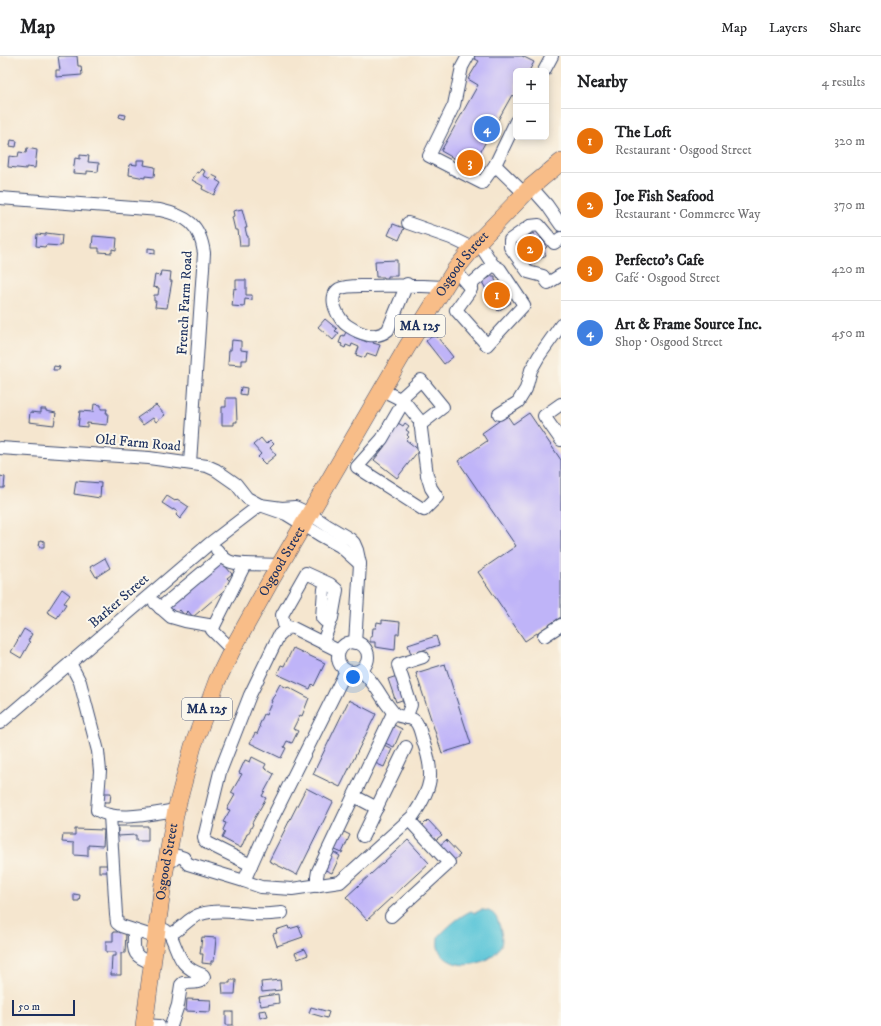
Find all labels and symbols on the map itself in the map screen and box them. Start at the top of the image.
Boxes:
pin: 4 [474,114,500,144]
pin: 3 [457,148,483,178]
street label: Osgood Street [431,227,493,300]
pin: 2 [517,234,543,264]
street label: French Farm Road [173,250,197,356]
pin: 1 [484,280,510,310]
road number: MA 125 [395,315,445,337]
street label: Old Farm Road [94,430,182,456]
street label: Osgood Street [255,523,310,600]
street label: Barker Street [85,570,153,632]
your location [343,667,363,687]
road number: MA 125 [182,698,232,720]
street label: Osgood Street [152,821,183,901]
scale bar [12,998,75,1017]

